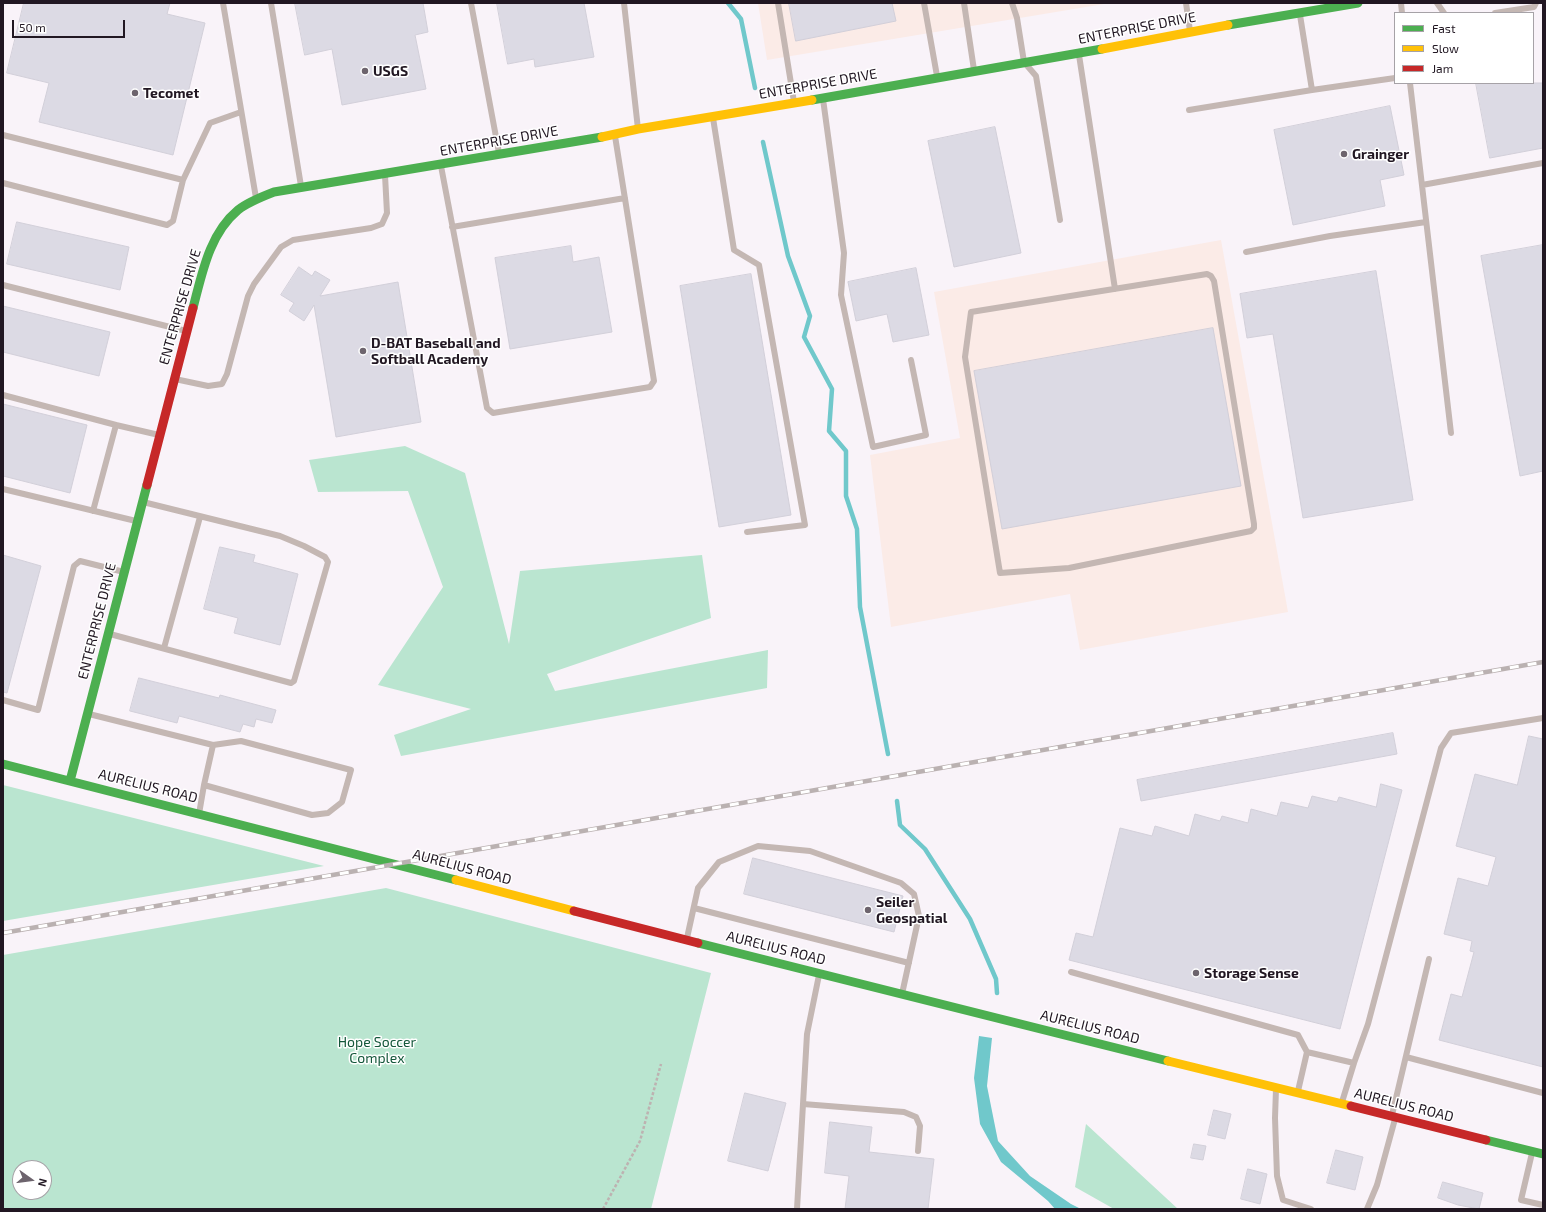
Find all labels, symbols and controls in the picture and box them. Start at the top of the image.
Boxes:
street label: ENTERPRISE DRIVE [1077,8,1197,48]
scale bar [14,12,127,38]
legend [1394,12,1534,84]
text: 50 m [19,20,46,34]
text: Fast [1432,21,1455,35]
text: Slow [1432,41,1459,55]
text: Jam [1432,61,1453,75]
place label: USGS [373,63,408,79]
street label: ENTERPRISE DRIVE [758,65,878,103]
marker: USGS [360,66,370,76]
place label: Tecomet [143,85,199,101]
marker: Tecomet [130,88,140,98]
street label: ENTERPRISE DRIVE [439,122,559,160]
place label: Grainger [1352,146,1409,162]
marker: Grainger [1339,149,1349,159]
street label: ENTERPRISE DRIVE [155,247,205,367]
place label: D-BAT Baseball and Softball Academy [371,335,501,368]
marker: D-BAT Baseball and Softball Academy [358,346,368,356]
street label: ENTERPRISE DRIVE [74,561,120,681]
street label: AURELIUS ROAD [97,766,199,806]
street label: AURELIUS ROAD [411,846,513,888]
place label: Seiler Geospatial [876,894,947,926]
marker: Seiler Geospatial [863,905,873,915]
street label: AURELIUS ROAD [725,928,827,968]
place label: Storage Sense [1204,965,1299,981]
marker: Storage Sense [1191,968,1201,978]
street label: AURELIUS ROAD [1039,1007,1141,1047]
park label: Hope Soccer Complex [338,1034,416,1066]
street label: AURELIUS ROAD [1353,1085,1455,1125]
north arrow [12,1160,52,1200]
text: N [36,1177,50,1188]

